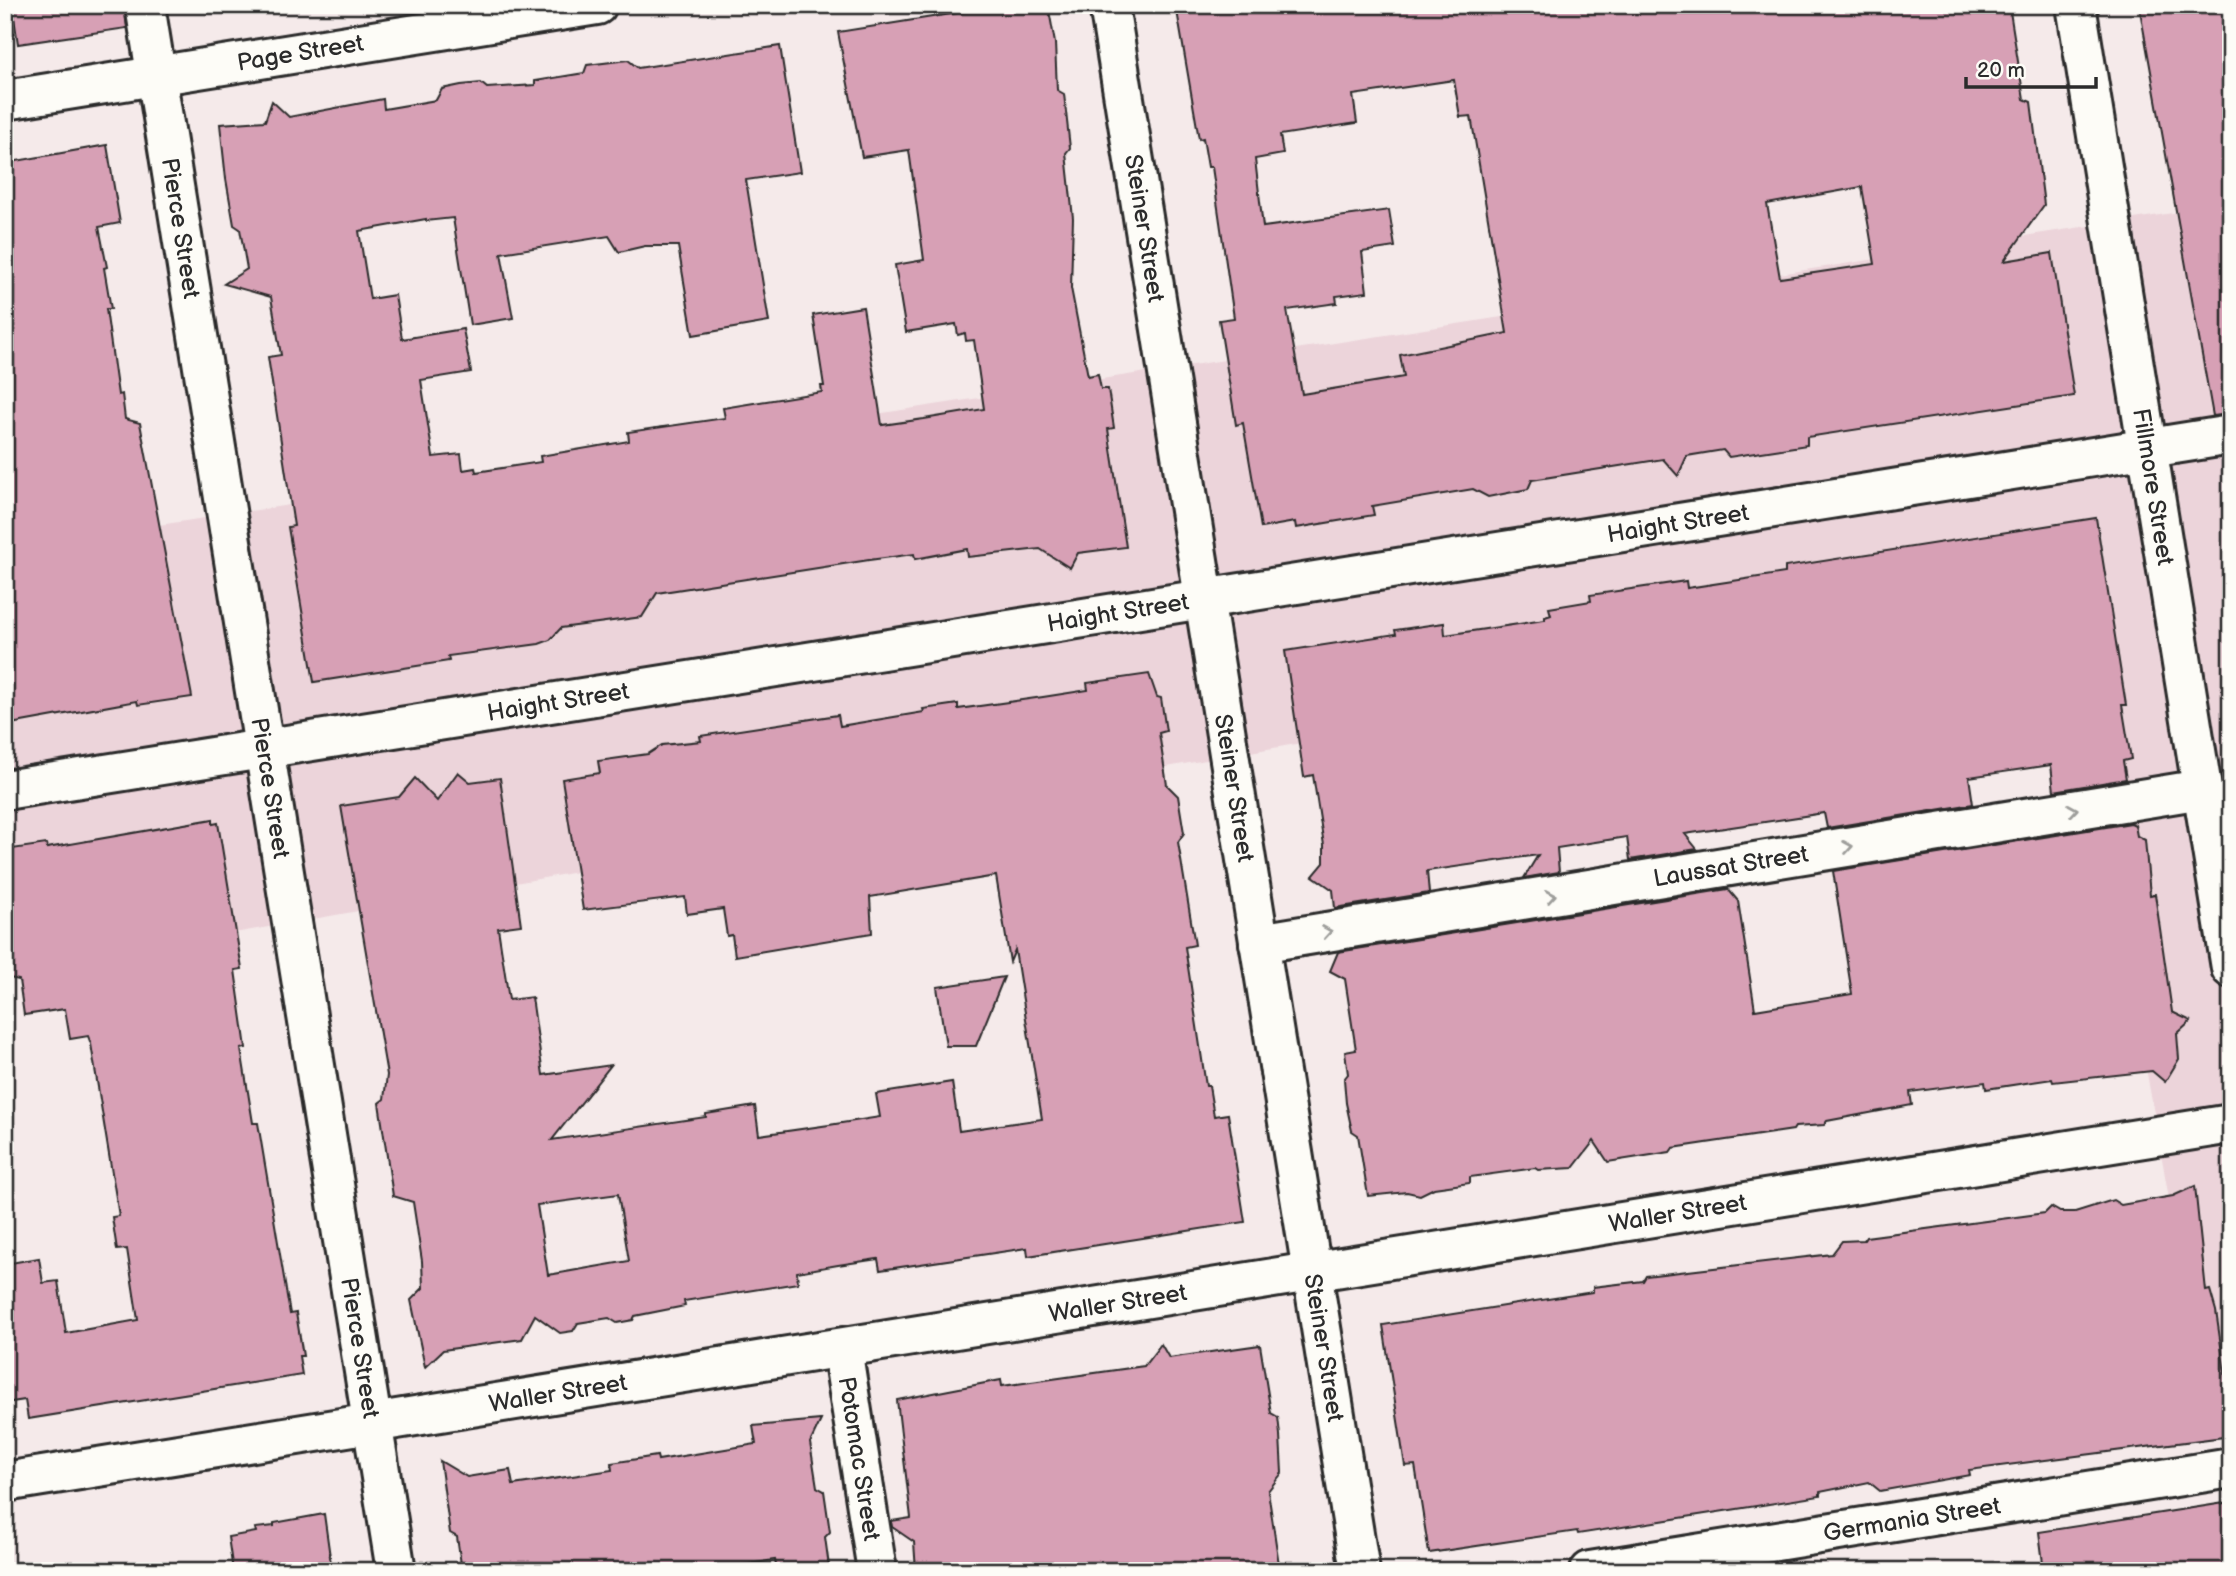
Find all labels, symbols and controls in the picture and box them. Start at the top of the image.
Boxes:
street label: Page Street [235,29,366,78]
scale bar [1966,46,2096,90]
text: 20 m [1977,58,2025,83]
street label: Steiner Street [1118,152,1171,305]
street label: Pierce Street [155,156,206,301]
street label: Fillmore Street [2126,406,2180,568]
street label: Haight Street [1605,498,1752,549]
street label: Haight Street [1045,587,1192,639]
street label: Haight Street [485,677,632,728]
street label: Steiner Street [1208,712,1260,865]
street label: Pierce Street [244,716,296,861]
one-way arrow [2067,803,2079,818]
street label: Laussat Street [1651,839,1811,893]
one-way arrow [1842,840,1854,855]
one-way arrow [1545,888,1557,903]
one-way arrow [1321,925,1332,940]
street label: Waller Street [1606,1188,1749,1239]
street label: Steiner Street [1298,1272,1350,1425]
street label: Pierce Street [334,1275,385,1421]
street label: Waller Street [1047,1278,1190,1329]
street label: Waller Street [487,1368,630,1419]
street label: Potomac Street [832,1374,886,1544]
street label: Germania Street [1821,1491,2003,1548]

